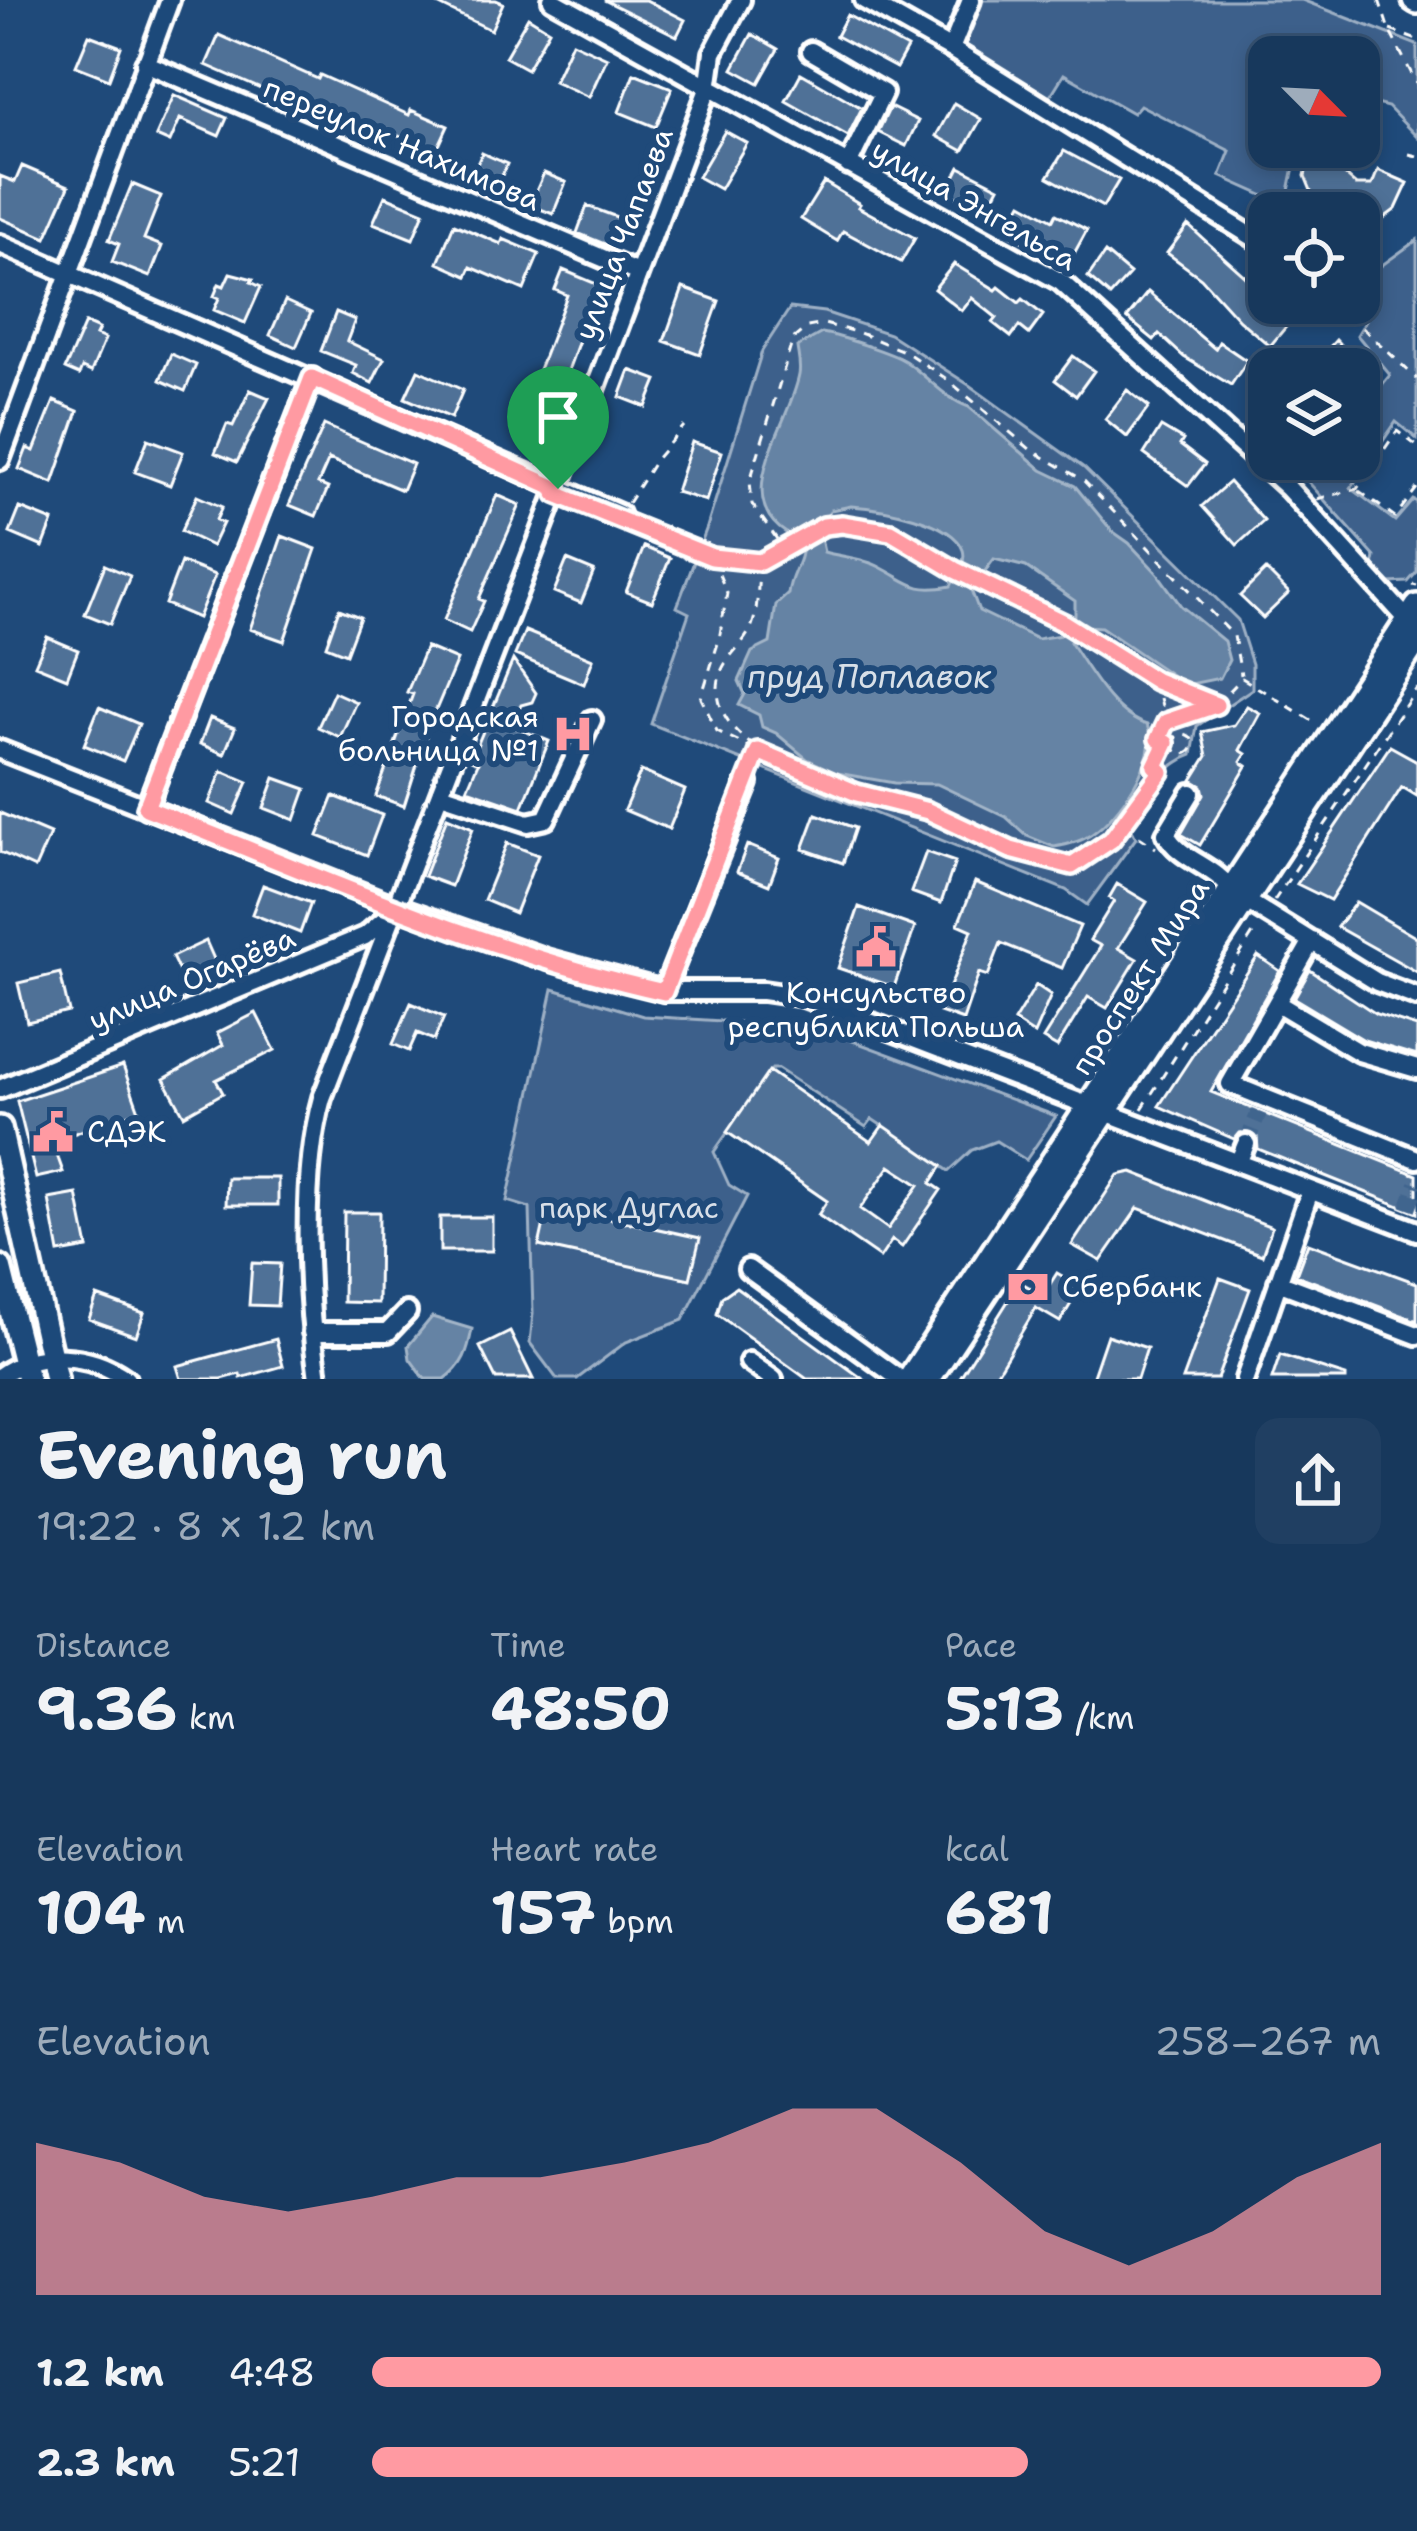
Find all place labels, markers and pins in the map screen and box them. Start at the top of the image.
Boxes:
pin [507,366,609,489]
place label: Городская больница №1 [338,696,539,771]
hospital icon: Городская больница №1 [550,711,596,757]
public building icon: Консульство республики Польша [853,924,899,970]
place label: Консульство республики Польша [728,972,1025,1047]
public building icon: СДЭК [30,1109,76,1155]
place label: СДЭК [87,1111,166,1152]
bank icon: Сбербанк [1005,1264,1051,1310]
place label: Сбербанк [1062,1266,1202,1307]

